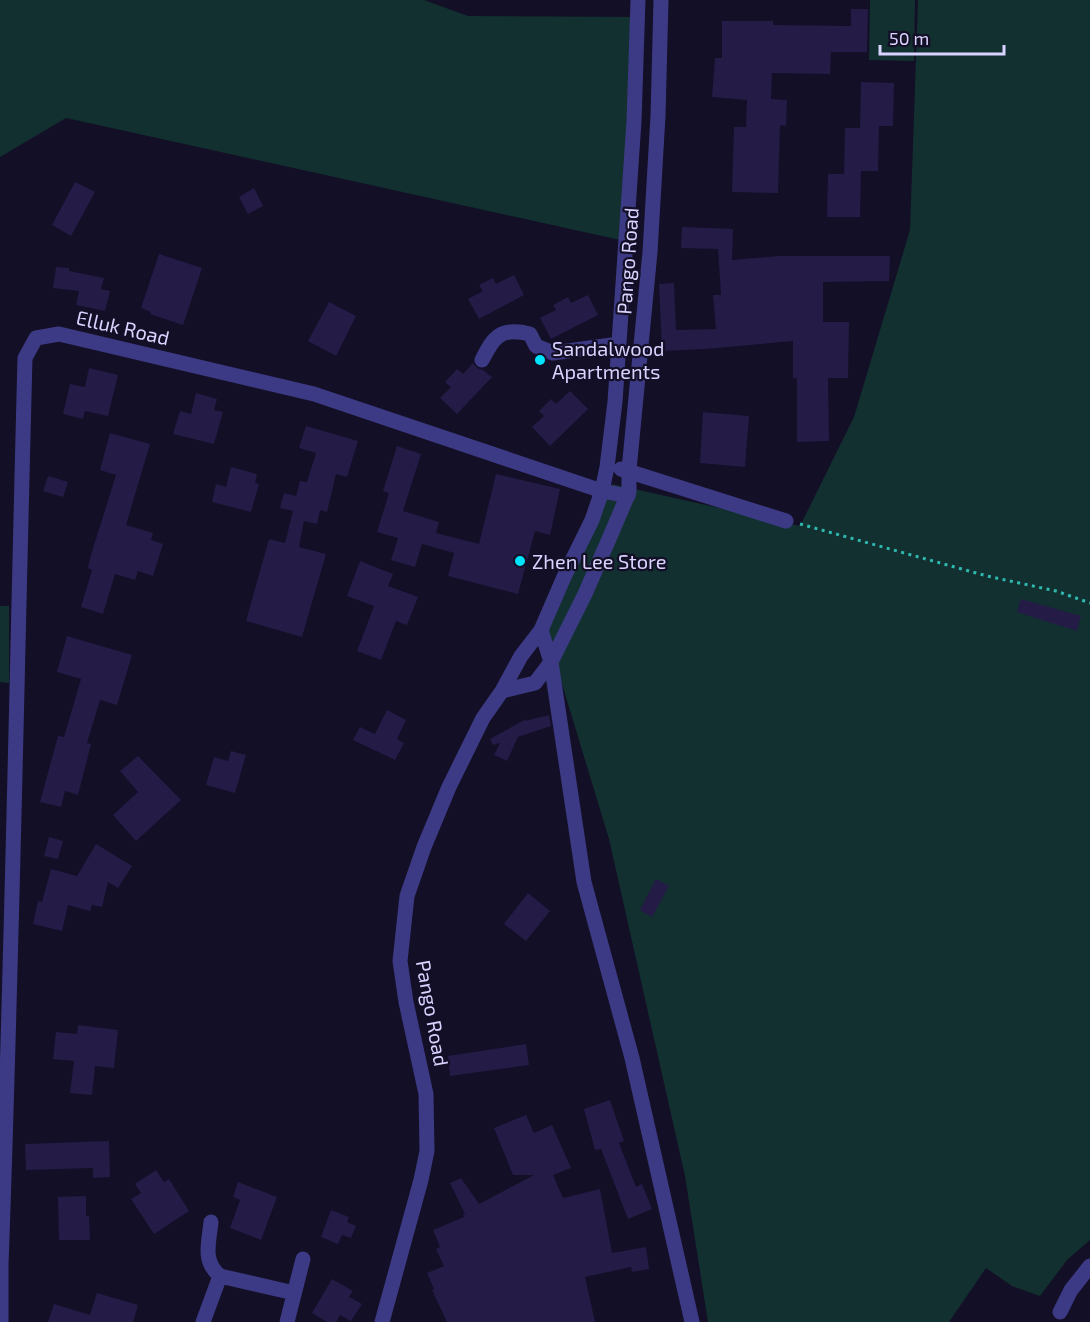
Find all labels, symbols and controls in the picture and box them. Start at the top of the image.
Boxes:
scale bar [880,18,1004,56]
text: 50 m [889,27,929,49]
street label: Pango Road [611,207,643,315]
street label: Elluk Road [74,305,172,349]
place label: Sandalwood Apartments [552,336,665,383]
marker: Sandalwood Apartments [533,353,547,367]
place label: Zhen Lee Store [532,549,667,573]
marker: Zhen Lee Store [513,554,527,568]
street label: Pango Road [412,958,454,1068]

